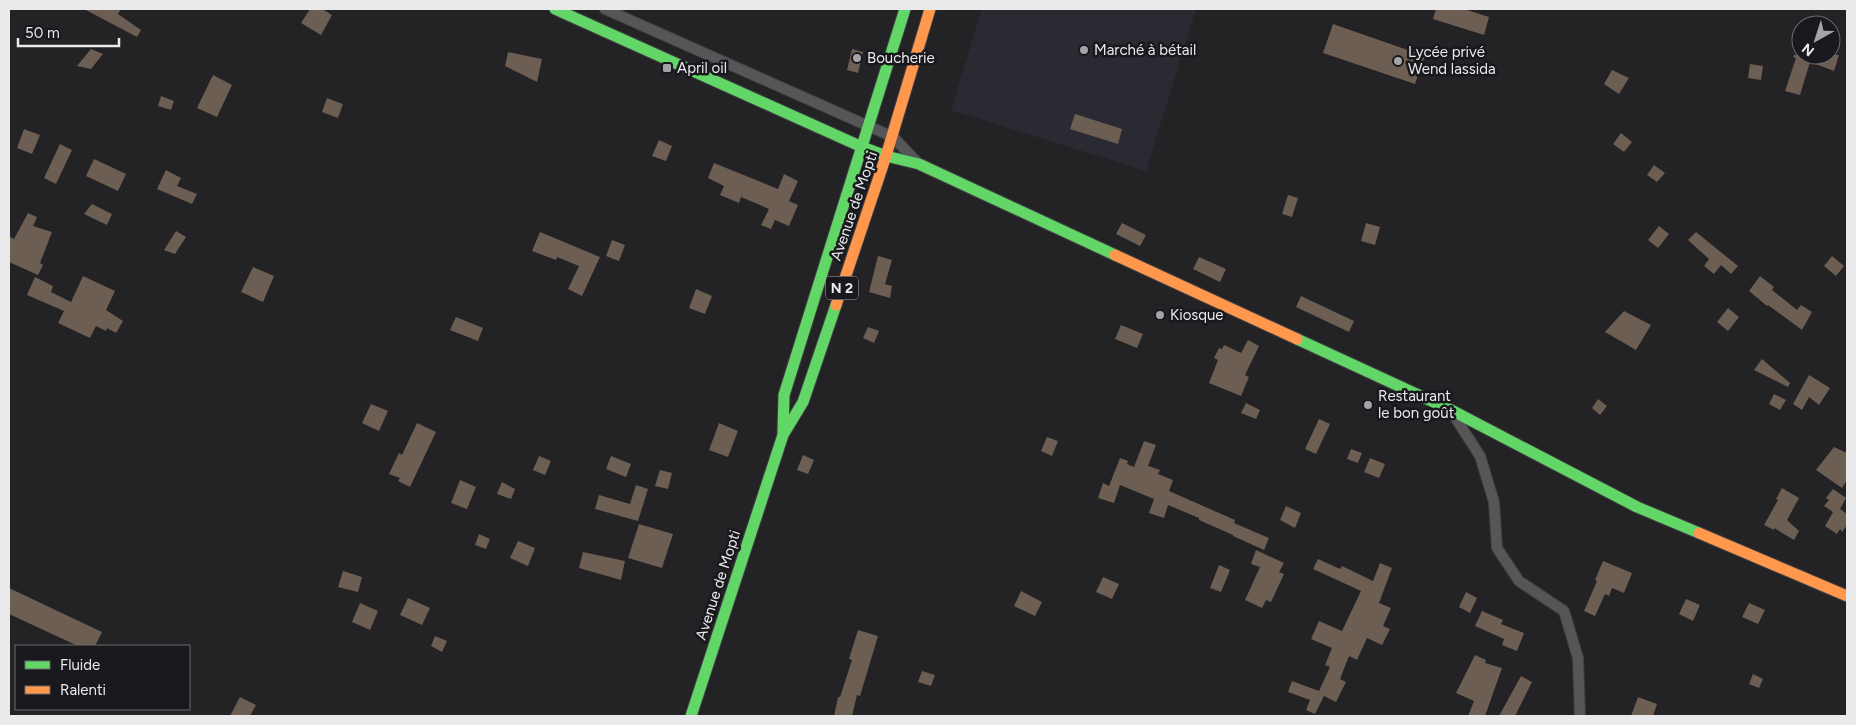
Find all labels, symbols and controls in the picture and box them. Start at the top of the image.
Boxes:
scale bar [18,15,119,47]
north arrow [1791,15,1841,65]
text: 50 m [25,24,60,42]
text: N [1799,40,1818,60]
place label: Marché à bétail [1094,41,1196,59]
place label: Lycée privé Wend lassida [1408,43,1496,78]
marker: Marché à bétail [1078,44,1090,56]
place label: Boucherie [867,49,935,67]
marker: Boucherie [851,52,863,64]
marker: Lycée privé Wend lassida [1392,55,1404,67]
place label: April oil [677,59,727,77]
marker: April oil [661,62,673,74]
street label: Avenue de Mopti [827,149,881,263]
road number: N 2 [826,276,858,300]
place label: Kiosque [1170,306,1224,324]
marker: Kiosque [1154,309,1166,321]
place label: Restaurant le bon goût [1378,387,1455,422]
marker: Restaurant le bon goût [1362,399,1374,411]
street label: Avenue de Mopti [692,528,744,642]
legend [15,645,190,710]
text: Fluide [60,656,100,674]
text: Ralenti [60,681,106,699]

